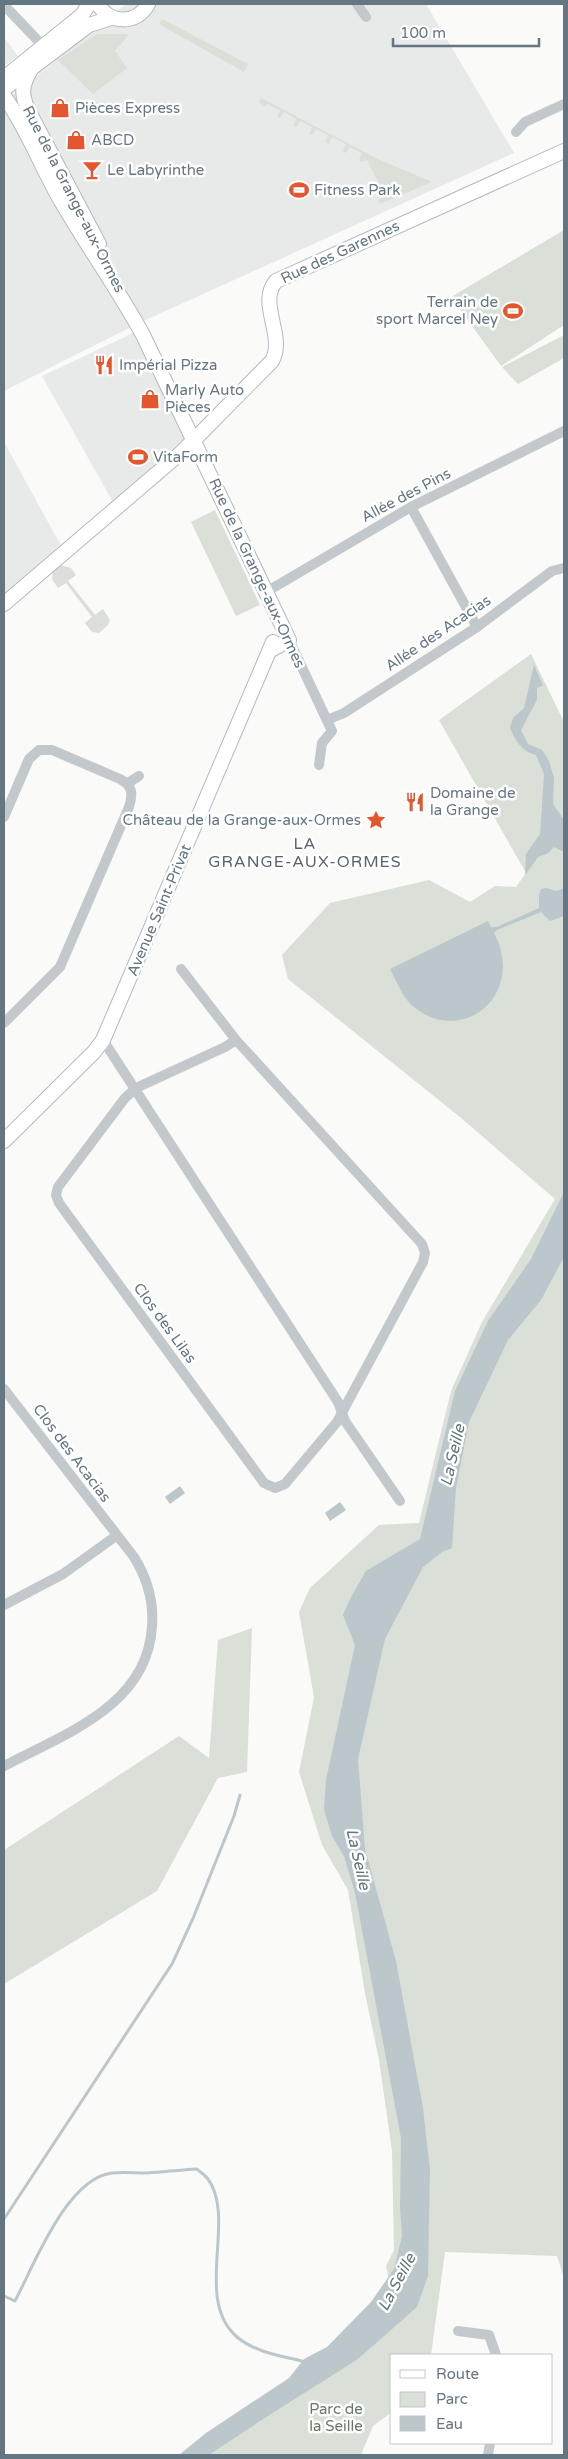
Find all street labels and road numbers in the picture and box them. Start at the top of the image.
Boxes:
street label: Rue de la Grange-aux-Ormes [19,103,129,295]
street label: Rue des Garennes [278,217,402,287]
street label: Allée des Pins [358,464,454,526]
street label: Rue de la Grange-aux-Ormes [205,475,309,671]
street label: Allée des Acacias [382,591,494,675]
street label: Avenue Saint-Privat [123,841,195,978]
street label: Clos des Lilas [130,1279,200,1367]
street label: Clos des Acacias [29,1400,115,1506]

